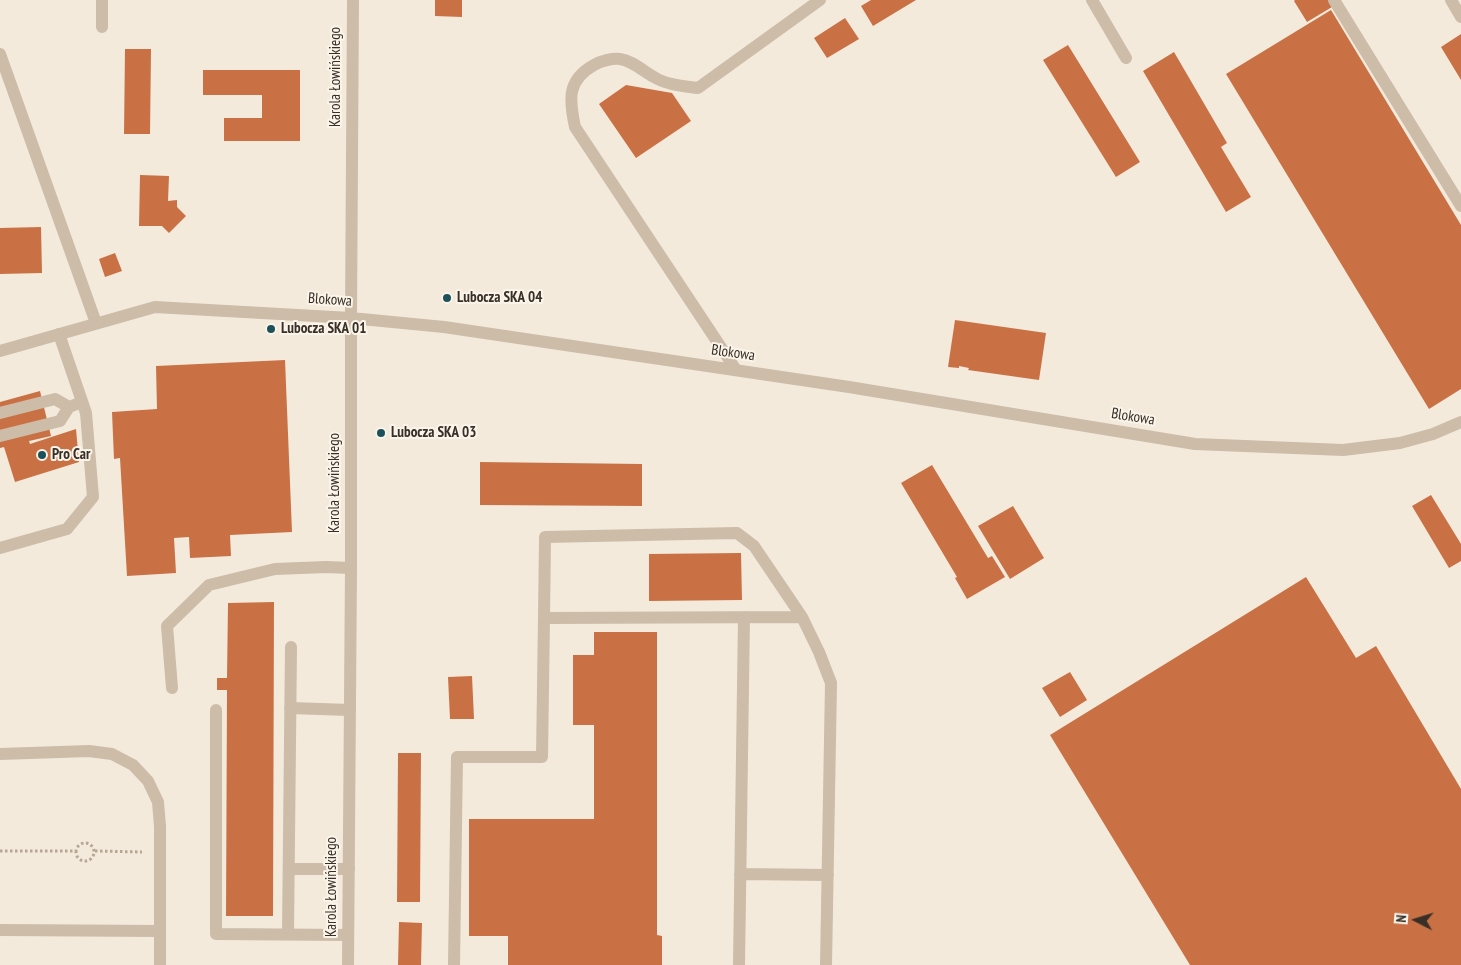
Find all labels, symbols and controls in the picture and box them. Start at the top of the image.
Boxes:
street label: Karola Łowińskiego [327,27,345,127]
street label: Blokowa [307,289,353,311]
place label: Lubocza SKA 04 [457,289,542,307]
marker: Lubocza SKA 04 [441,292,453,304]
place label: Lubocza SKA 01 [281,320,366,338]
marker: Lubocza SKA 01 [265,323,277,335]
street label: Blokowa [710,341,756,365]
street label: Blokowa [1110,405,1156,429]
place label: Lubocza SKA 03 [391,424,476,442]
marker: Lubocza SKA 03 [375,427,387,439]
street label: Karola Łowińskiego [326,433,344,533]
place label: Pro Car [52,446,90,464]
marker: Pro Car [36,449,48,461]
street label: Karola Łowińskiego [323,837,341,937]
north arrow [1391,895,1441,945]
text: N [1392,914,1410,923]

